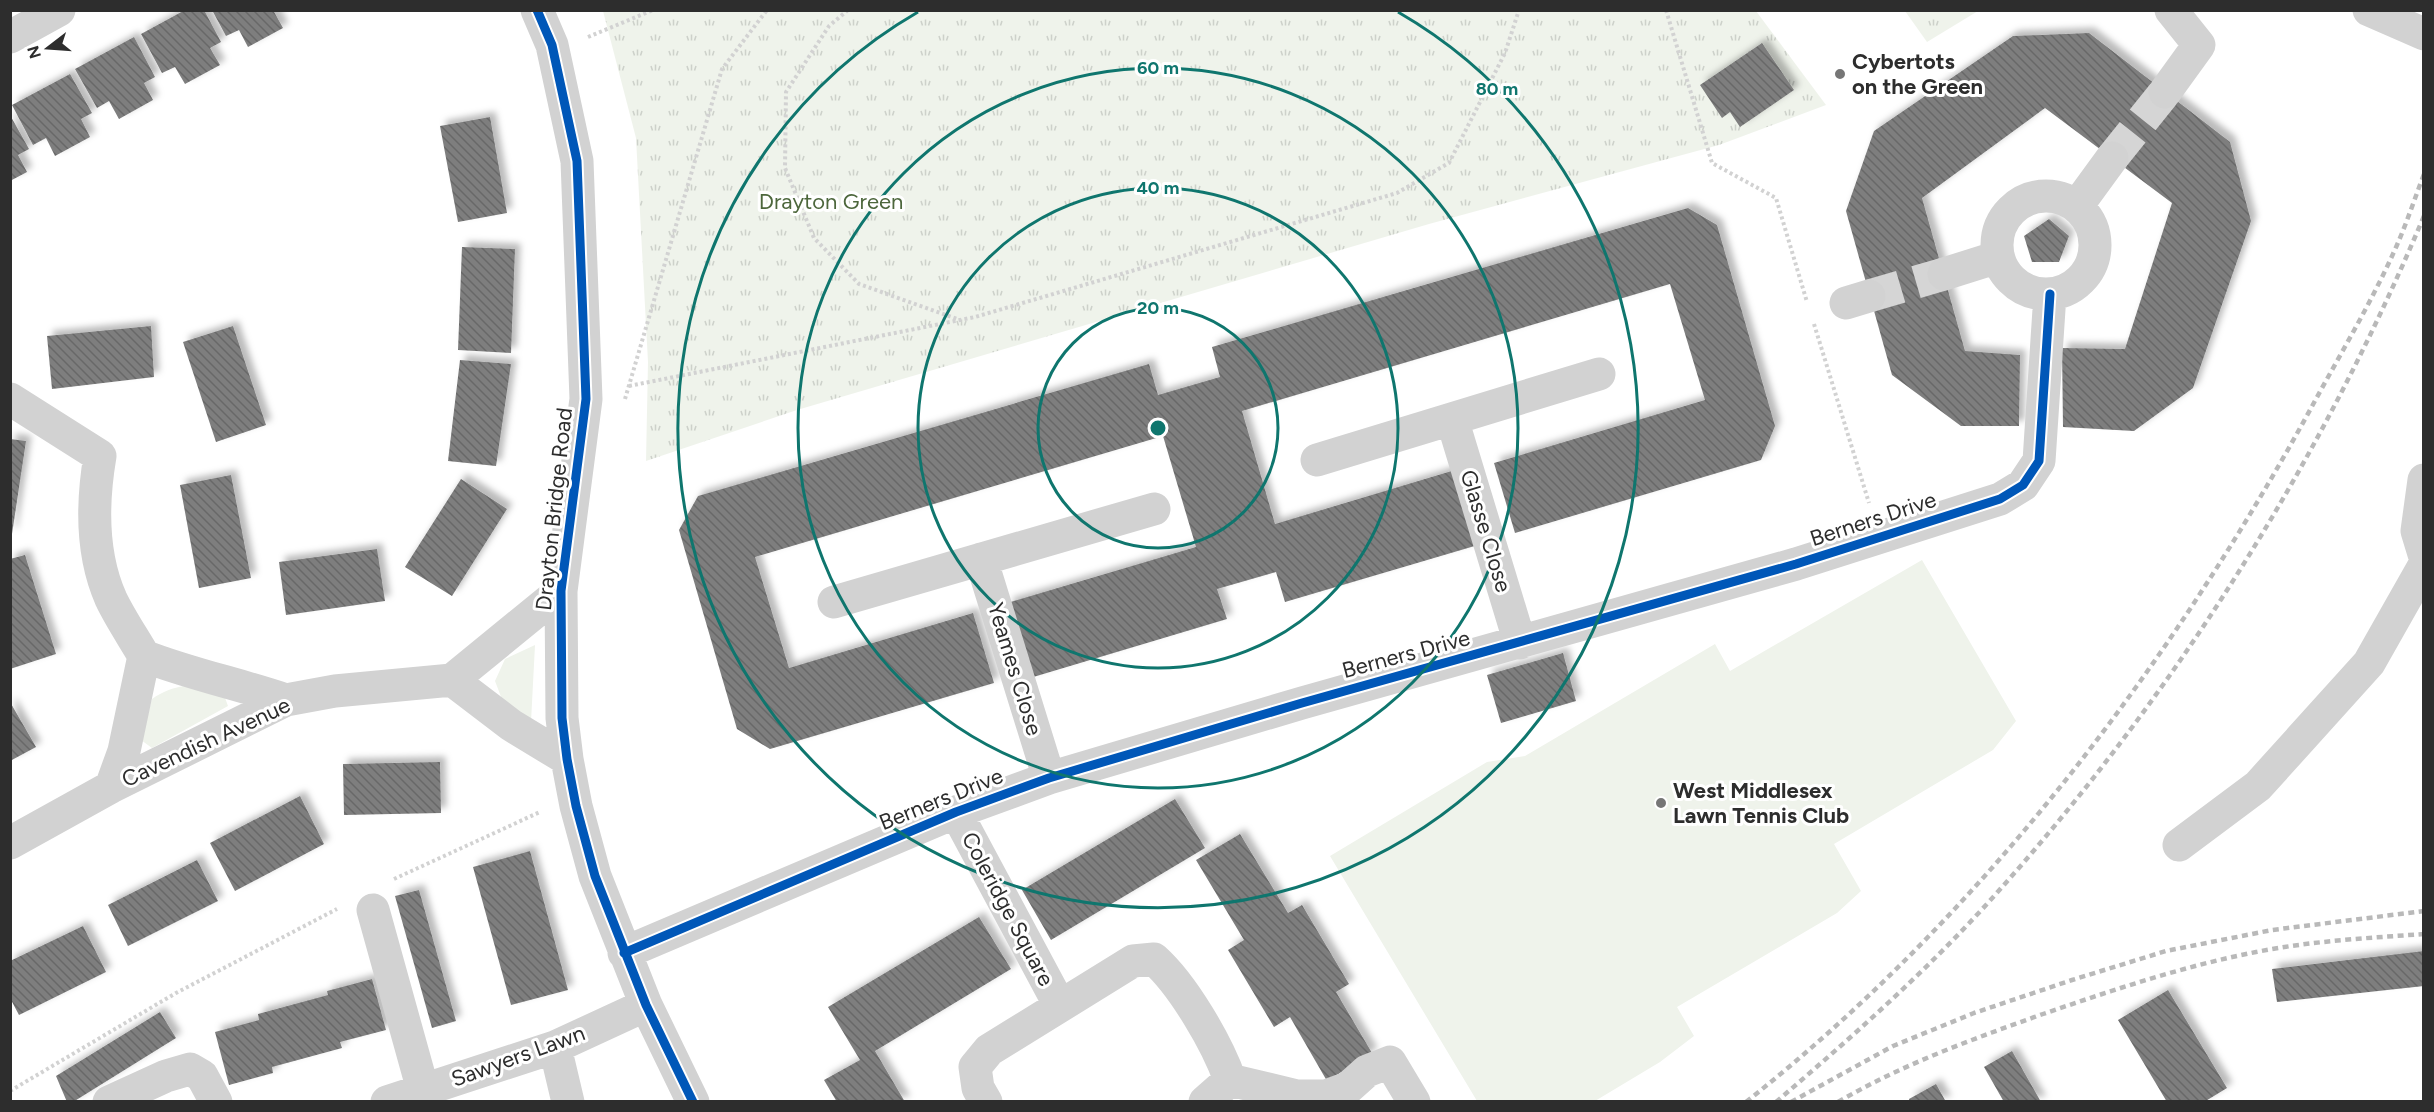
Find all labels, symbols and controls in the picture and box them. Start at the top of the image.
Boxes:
north arrow [18,18,78,78]
text: N [23,44,45,61]
place label: Cybertots on the Green [1852,48,1983,100]
text: 60 m [1137,57,1179,79]
marker: Cybertots on the Green [1833,67,1847,81]
text: 80 m [1476,78,1518,100]
text: 40 m [1136,177,1180,199]
park label: Drayton Green [759,188,903,215]
text: 20 m [1137,297,1179,319]
street label: Drayton Bridge Road [530,406,578,612]
centre of rings [1148,418,1168,438]
street label: Glasse Close [1455,467,1517,595]
street label: Berners Drive [1806,486,1940,552]
street label: Yeames Close [982,599,1048,739]
street label: Berners Drive [1339,624,1473,684]
street label: Cavendish Avenue [117,691,295,793]
street label: Berners Drive [875,762,1007,836]
place label: West Middlesex Lawn Tennis Club [1673,777,1849,829]
marker: West Middlesex Lawn Tennis Club [1654,796,1668,810]
street label: Coleridge Square [956,827,1060,991]
street label: Sawyers Lawn [447,1019,589,1093]

